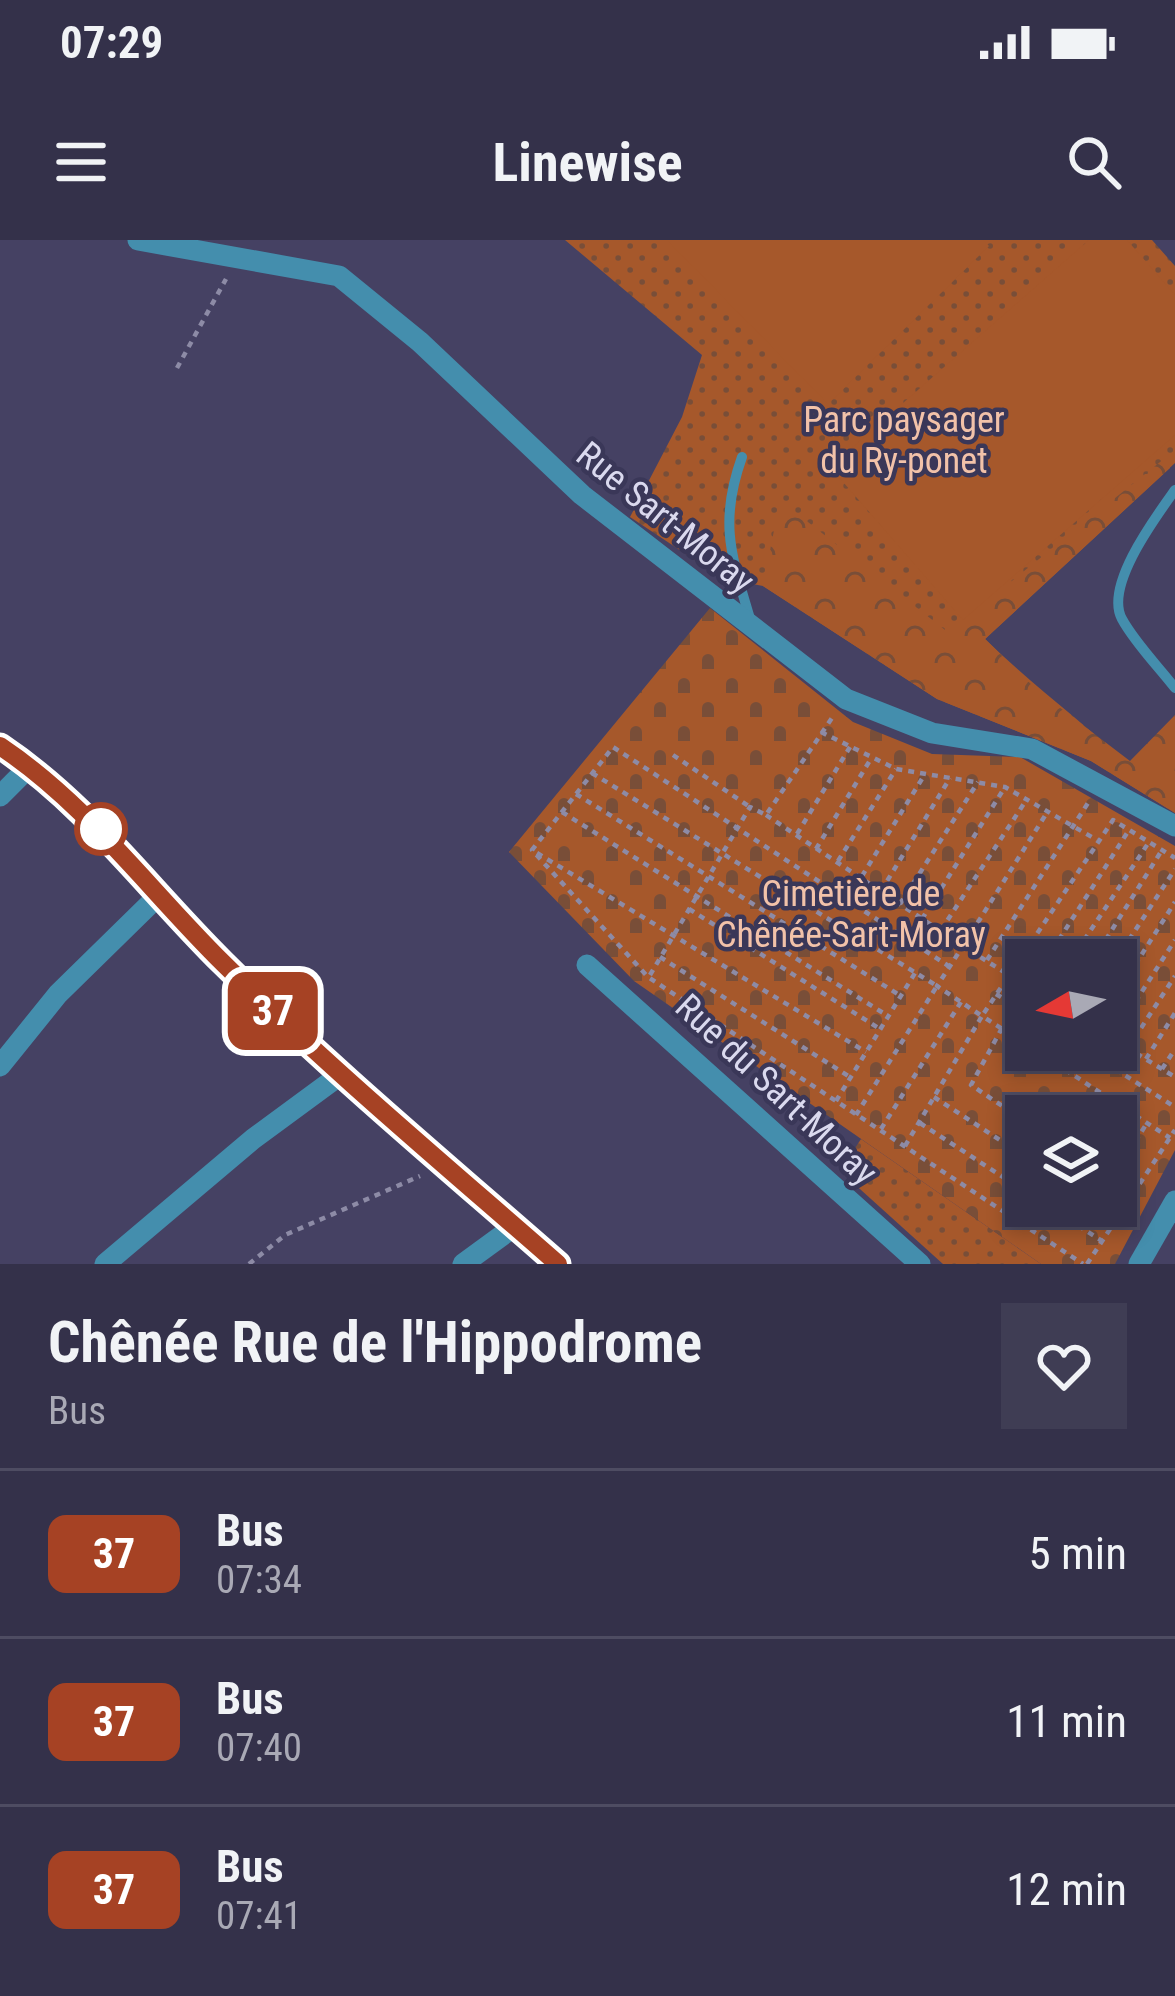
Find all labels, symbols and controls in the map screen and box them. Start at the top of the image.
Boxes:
text: 07:29 [60,16,163,69]
icon: menu [48,129,114,195]
icon: search [1061,129,1127,195]
text: Linewise [492,131,683,194]
park label: Parc paysager du Ry-ponet [803,399,1005,482]
street label: Rue Sart-Moray [568,433,763,602]
unlabelled marker [76,804,126,854]
park label: Cimetière de Chênée-Sart-Moray [716,873,986,956]
north arrow [1005,939,1137,1071]
map controls [1005,939,1137,1227]
line badge: 37 [219,972,327,1050]
text: 37 [252,986,294,1035]
street label: Rue du Sart-Moray [667,986,886,1194]
button: layers [1005,1095,1137,1227]
button: heart [1001,1303,1127,1429]
text: Chênée Rue de l'Hippodrome [48,1309,702,1376]
text: Bus [48,1388,106,1434]
text: Bus [216,1504,284,1557]
text: 5 min [1028,1527,1127,1580]
text: 37 [93,1529,135,1578]
text: 07:34 [216,1557,302,1603]
text: Bus [216,1672,284,1725]
text: 11 min [1006,1695,1127,1748]
text: 37 [93,1697,135,1746]
text: 07:40 [216,1725,302,1771]
text: Bus [216,1840,284,1893]
text: 12 min [1006,1863,1127,1916]
text: 37 [93,1865,135,1914]
text: 07:41 [216,1893,302,1939]

